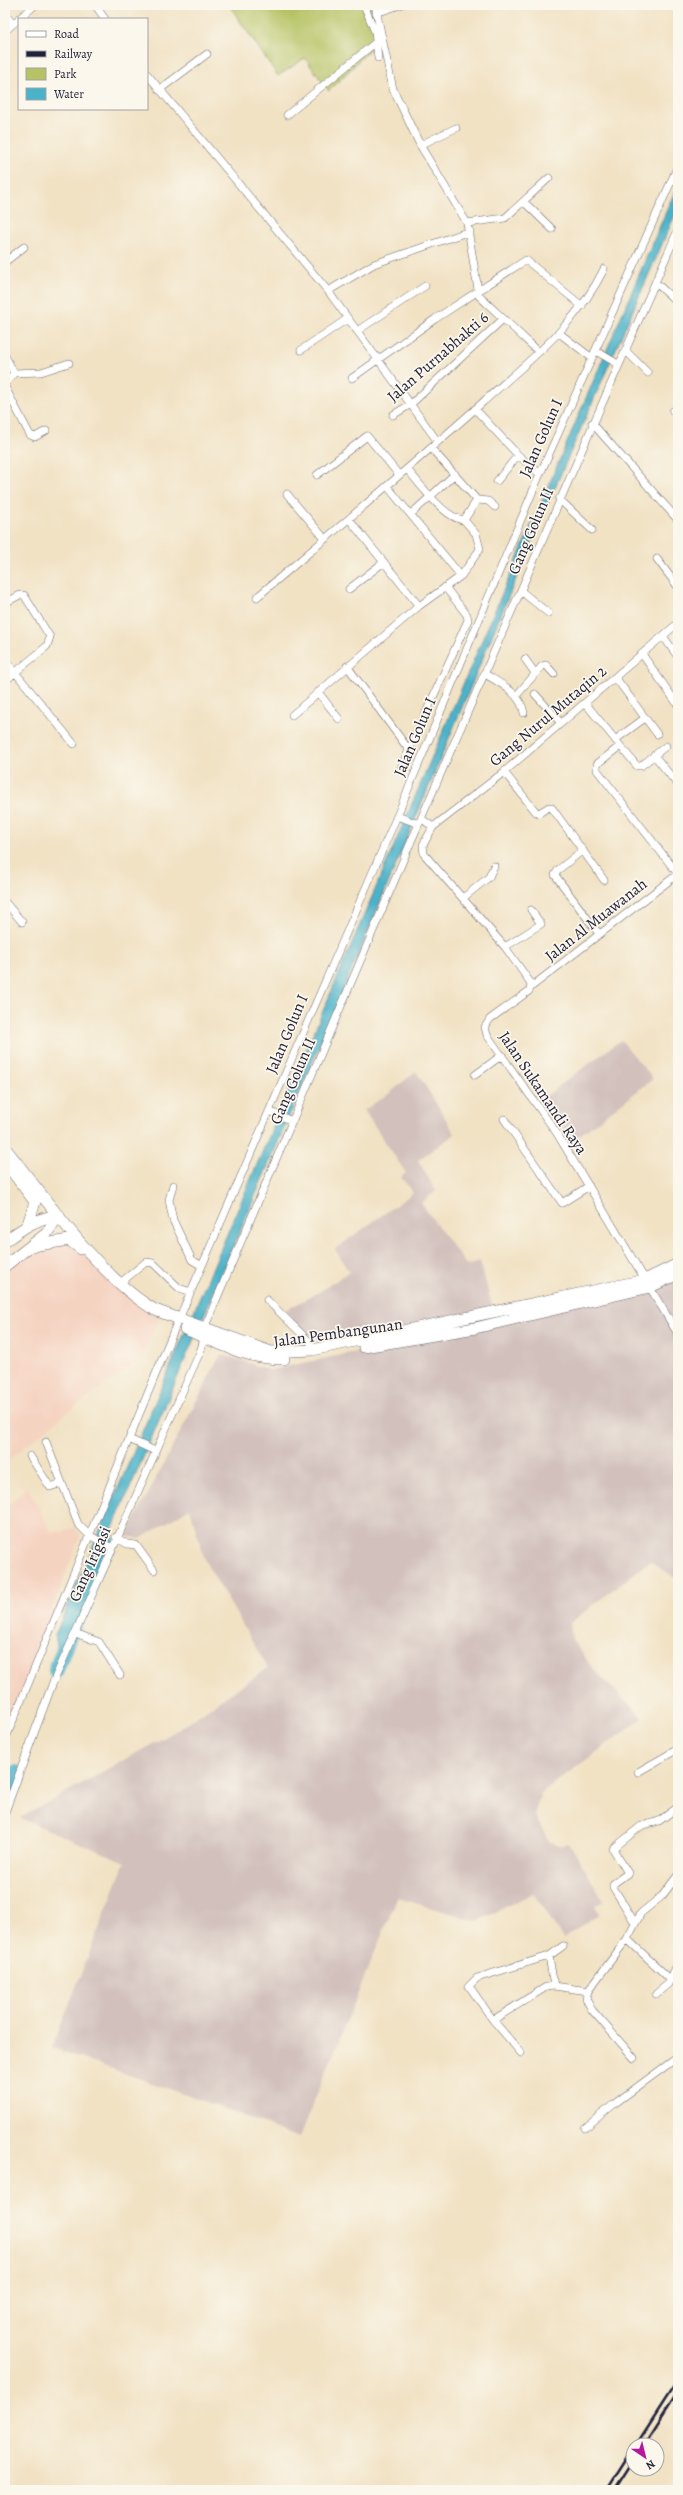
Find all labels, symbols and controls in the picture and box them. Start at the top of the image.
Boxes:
legend [18,18,148,110]
text: Road [54,26,80,42]
text: Railway [54,46,93,62]
text: Park [54,66,77,82]
text: Water [53,86,84,102]
street label: Jalan Purnabhakti 6 [383,307,493,407]
street label: Jalan Golun I [514,395,568,481]
street label: Gang Golun II [503,484,559,578]
street label: Gang Nurul Mutaqin 2 [485,660,612,772]
street label: Jalan Golun I [388,694,442,780]
street label: Jalan Al Muawanah [540,873,652,967]
street label: Jalan Golun I [260,991,314,1077]
street label: Jalan Sukamandi Raya [493,1027,593,1159]
street label: Gang Golun II [265,1034,321,1128]
street label: Jalan Pembangunan [272,1313,404,1353]
street label: Gang Irigasi [64,1523,116,1605]
north arrow [625,2437,665,2477]
text: N [643,2456,658,2473]

